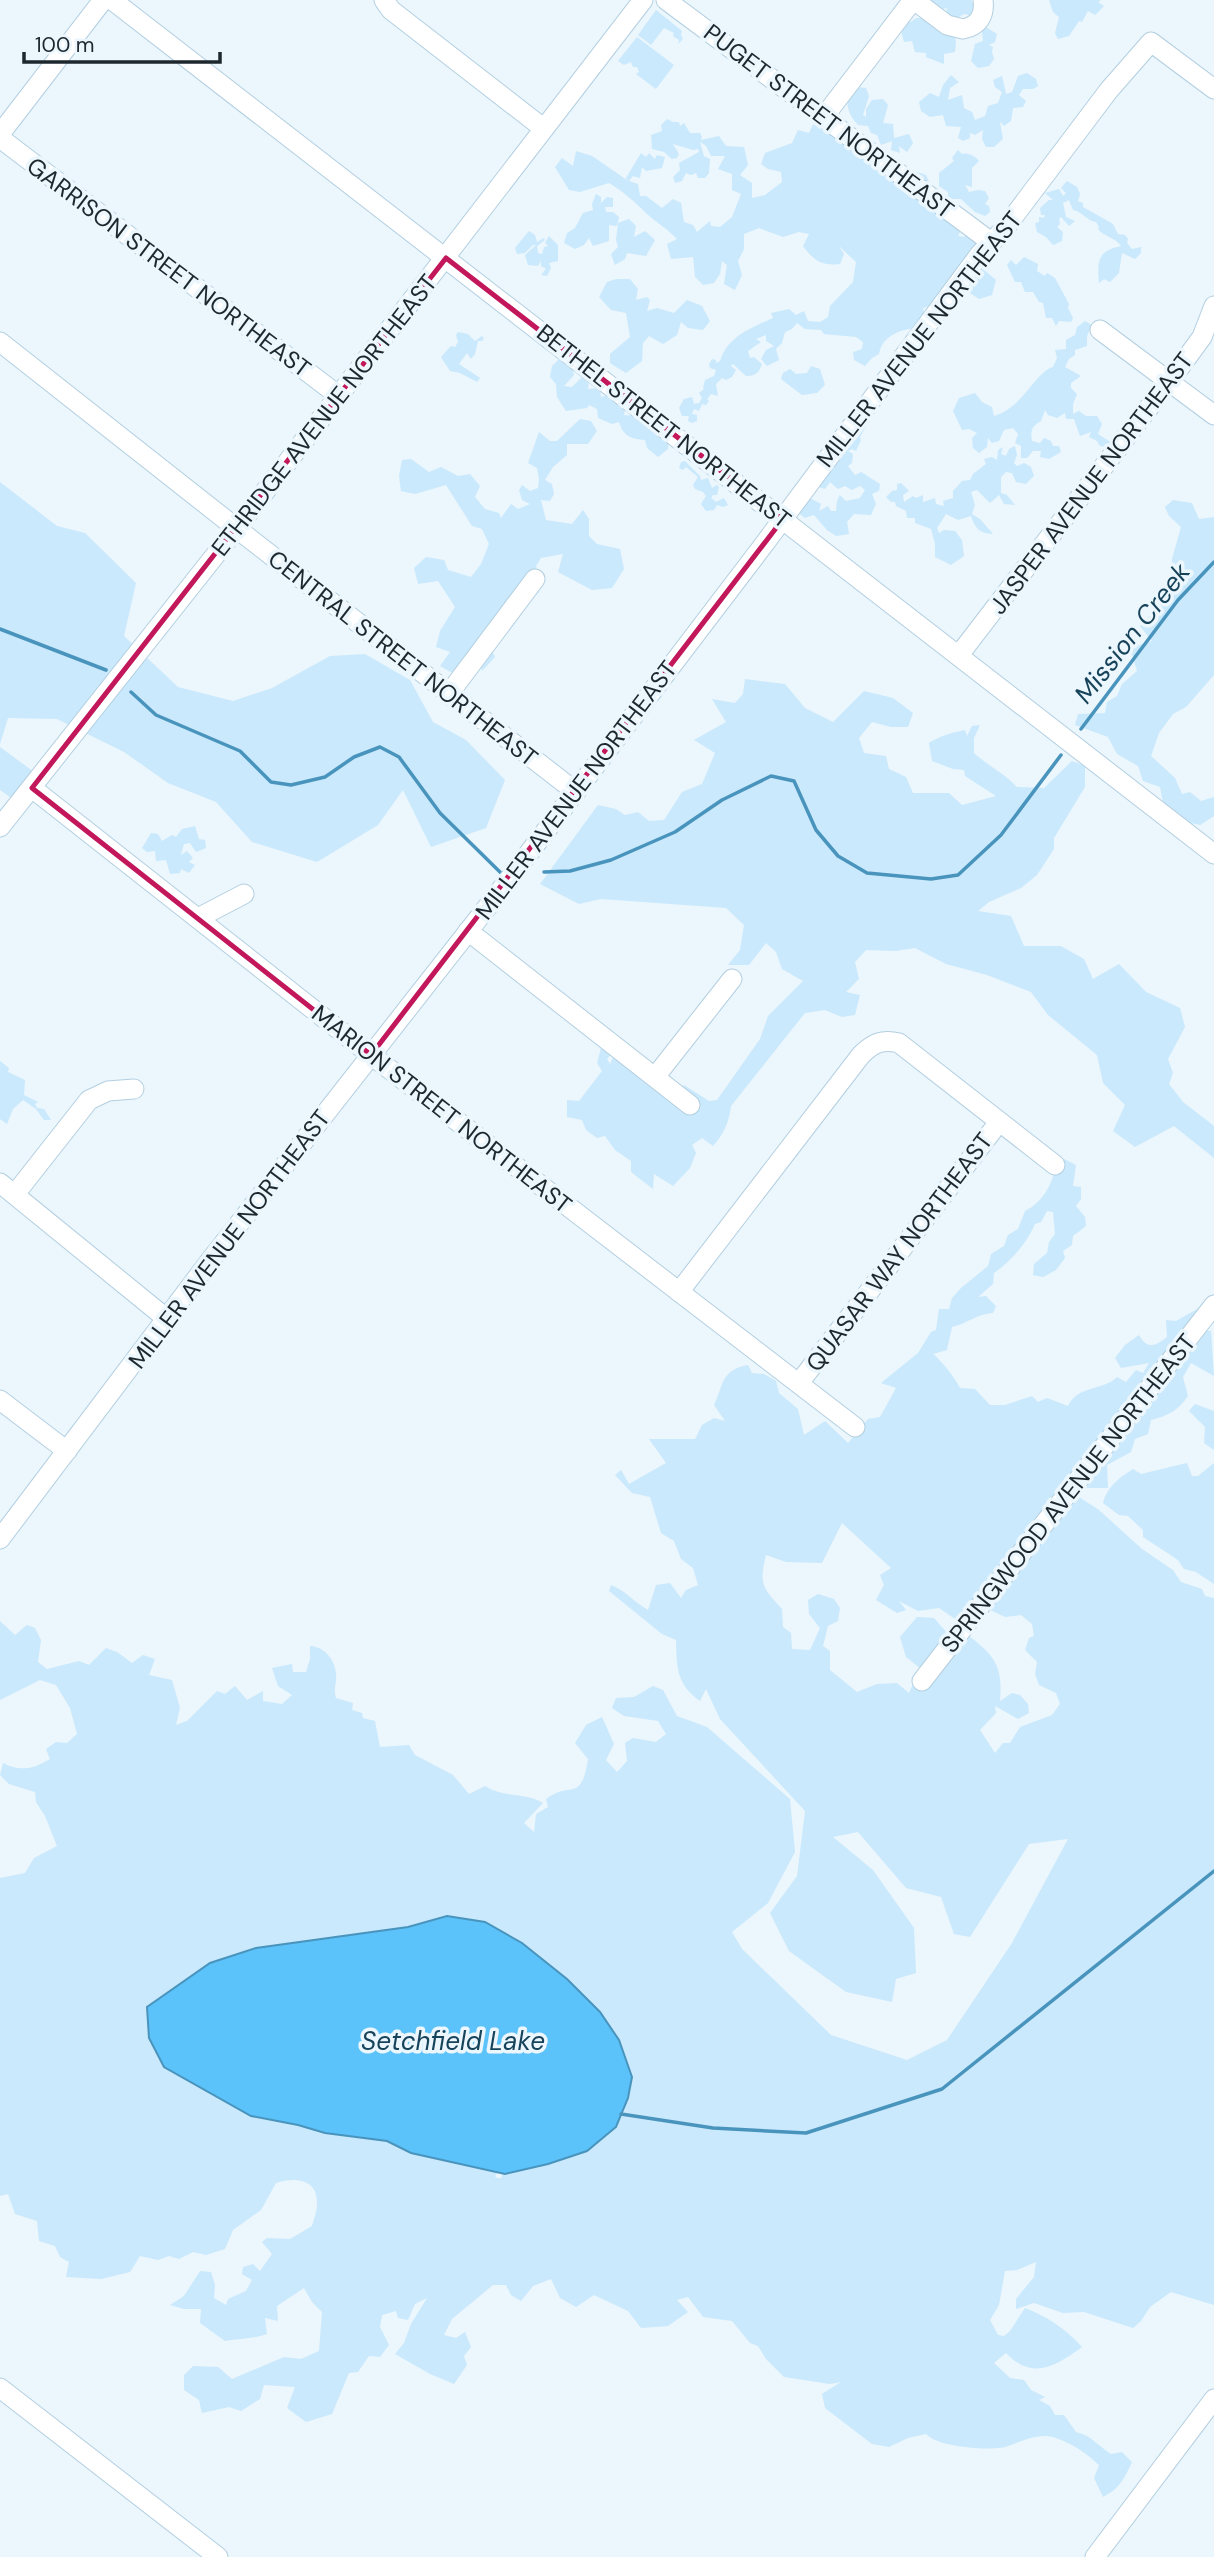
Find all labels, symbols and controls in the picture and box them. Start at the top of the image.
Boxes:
street label: PUGET STREET NORTHEAST [698,17,960,225]
scale bar [24,21,220,65]
text: 100 m [35,31,95,59]
street label: GARRISON STREET NORTHEAST [21,150,317,384]
street label: MILLER AVENUE NORTHEAST [809,205,1029,473]
street label: ETHRIDGE AVENUE NORTHEAST [204,268,444,562]
street label: BETHEL STREET NORTHEAST [531,317,797,535]
street label: JASPER AVENUE NORTHEAST [982,346,1200,620]
street label: CENTRAL STREET NORTHEAST [262,543,544,773]
water label: Mission Creek [1066,555,1198,710]
street label: MILLER AVENUE NORTHEAST [468,654,684,926]
street label: MARION STREET NORTHEAST [306,998,578,1220]
street label: MILLER AVENUE NORTHEAST [121,1103,337,1375]
street label: QUASAR WAY NORTHEAST [799,1126,999,1378]
street label: SPRINGWOOD AVENUE NORTHEAST [934,1327,1202,1659]
water label: Setchfield Lake [361,2024,545,2058]

